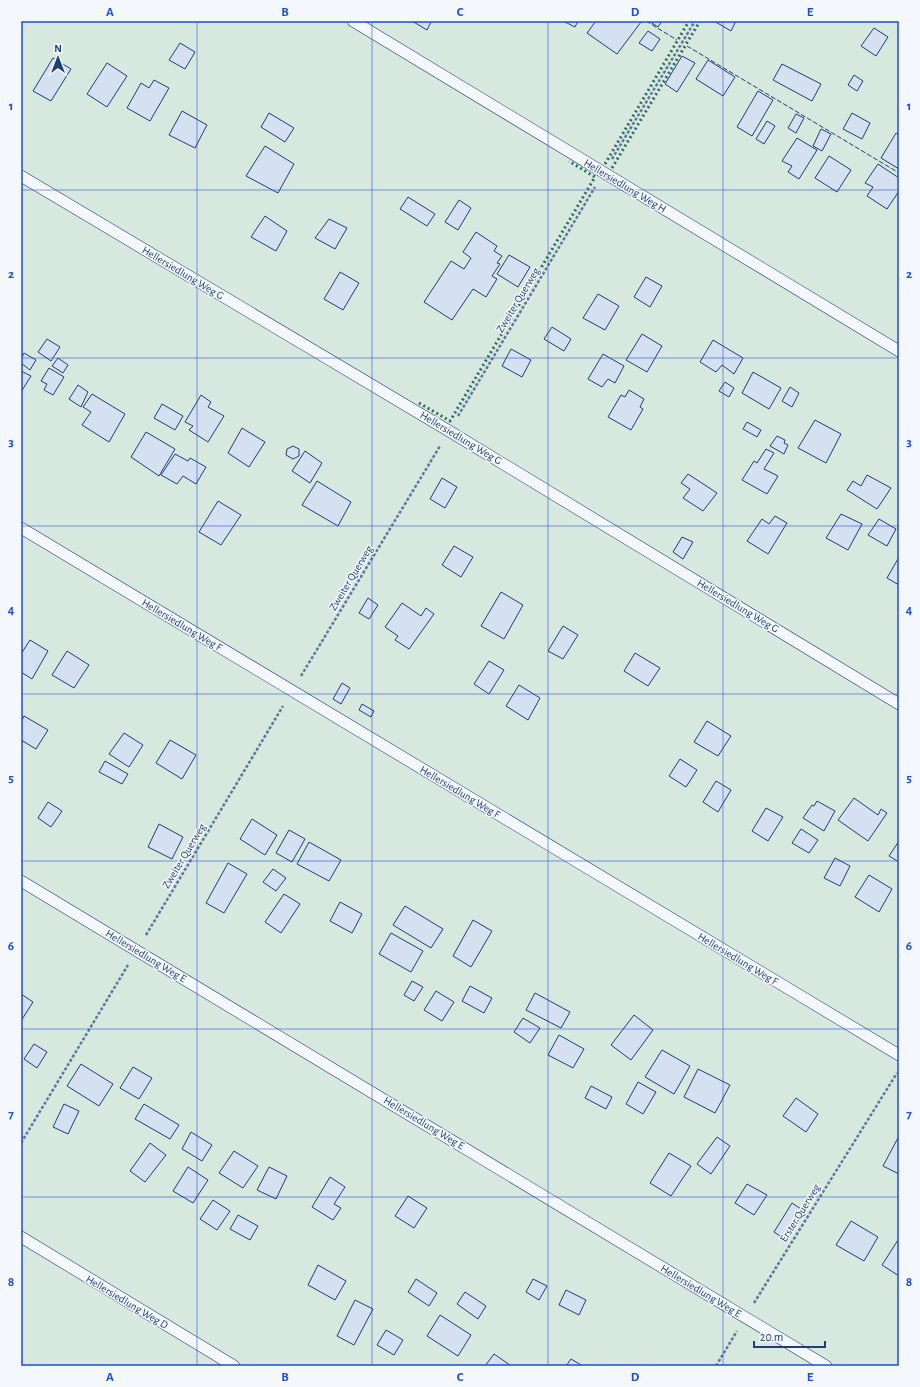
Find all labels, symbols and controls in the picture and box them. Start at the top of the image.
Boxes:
text: A [106,6,114,19]
text: B [281,6,289,19]
text: C [457,6,464,19]
text: D [631,6,640,19]
text: E [807,6,814,19]
north arrow [38,38,78,78]
text: N [54,43,62,54]
text: 1 [9,100,13,113]
text: 1 [907,100,911,113]
street label: Hellersiedlung Weg H [582,157,668,215]
street label: Hellersiedlung Weg G [140,244,226,302]
street label: Zweiter Querweg [494,265,542,334]
text: 2 [8,268,14,281]
text: 2 [906,268,912,281]
street label: Hellersiedlung Weg G [418,409,504,467]
text: 3 [8,436,14,449]
text: 3 [906,436,912,449]
street label: Zweiter Querweg [327,543,375,612]
street label: Hellersiedlung Weg G [695,577,781,635]
street label: Hellersiedlung Weg F [140,597,224,653]
text: 4 [8,604,15,617]
text: 4 [906,604,913,617]
street label: Hellersiedlung Weg F [418,764,502,820]
text: 5 [8,772,14,785]
text: 5 [906,772,912,785]
street label: Zweiter Querweg [160,821,208,890]
street label: Hellersiedlung Weg E [104,928,189,985]
street label: Hellersiedlung Weg F [696,931,780,987]
text: 6 [8,940,14,953]
text: 6 [906,940,912,953]
street label: Hellersiedlung Weg E [382,1095,467,1152]
text: 7 [8,1108,14,1121]
text: 7 [906,1108,912,1121]
street label: Erster Querweg [778,1182,822,1244]
street label: Hellersiedlung Weg E [659,1263,744,1320]
street label: Hellersiedlung Weg D [84,1273,170,1331]
text: 8 [8,1276,14,1289]
text: 8 [906,1276,912,1289]
scale bar [754,1323,825,1349]
text: 20 m [760,1331,783,1343]
text: A [106,1371,114,1384]
text: B [281,1371,289,1384]
text: C [457,1371,464,1384]
text: D [631,1371,640,1384]
text: E [807,1371,814,1384]

